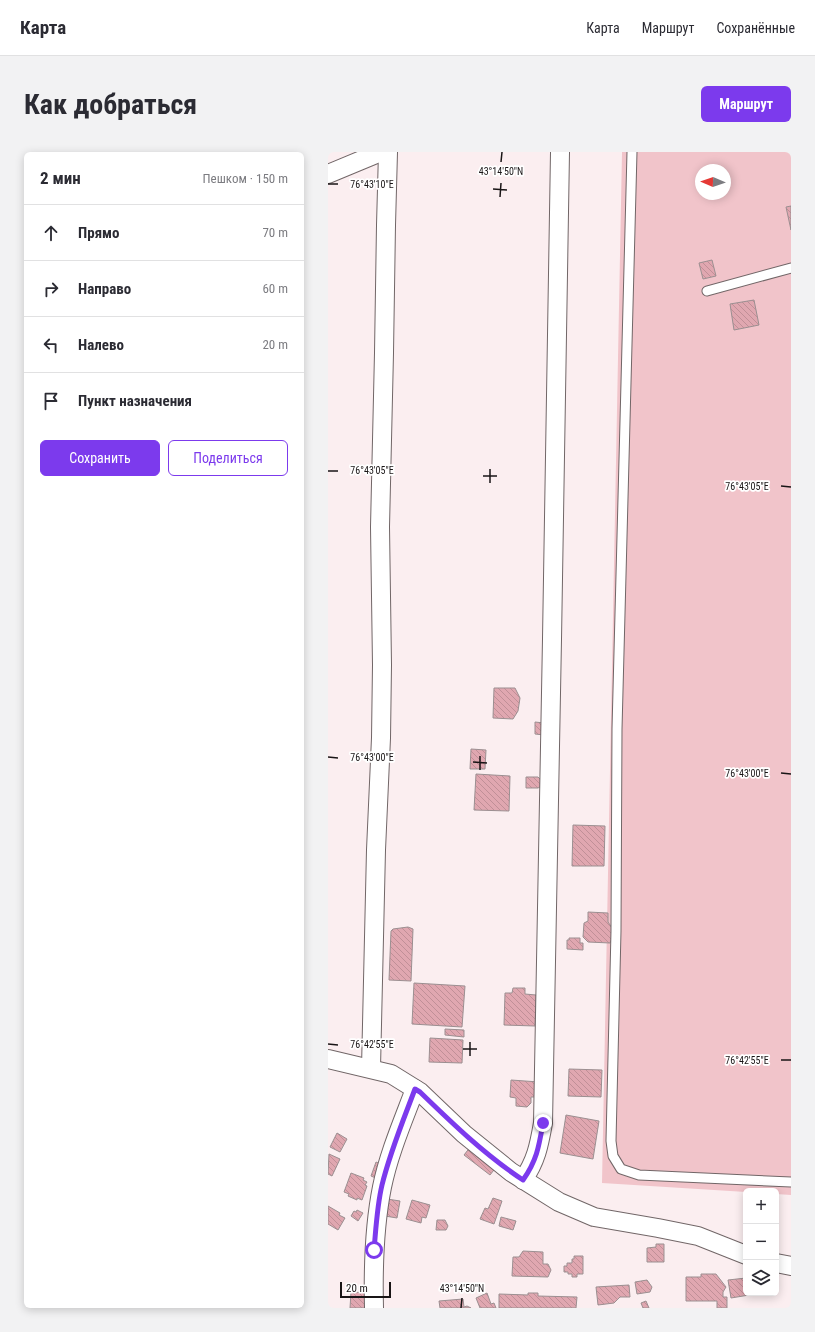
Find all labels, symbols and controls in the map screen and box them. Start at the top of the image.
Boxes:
text: Карта [20,16,66,39]
text: Карта [586,20,620,36]
text: Маршрут [642,20,694,36]
text: Сохранённые [716,20,795,36]
button: Маршрут [701,86,791,122]
text: Как добраться [24,88,197,121]
north arrow [695,164,731,200]
text: 43°14'50"N [479,166,523,177]
text: 2 мин [40,168,81,188]
text: Пешком · 150 m [202,171,288,186]
text: 76°43'10"E [350,179,394,190]
icon: ahead [40,222,62,244]
text: Прямо [78,224,119,242]
text: 70 m [262,225,288,240]
icon: right [40,278,62,300]
text: Направо [78,280,131,298]
text: 60 m [262,281,288,296]
icon: left [40,334,62,356]
text: Налево [78,336,124,354]
text: 20 m [262,337,288,352]
icon: arrive [40,390,62,412]
text: Пункт назначения [78,392,192,410]
button: Сохранить [40,440,160,476]
button: Поделиться [168,440,288,476]
text: 76°43'05"E [350,465,394,476]
text: 76°43'05"E [725,481,769,492]
text: 76°43'00"E [350,752,394,763]
text: 76°43'00"E [725,768,769,779]
text: 76°42'55"E [350,1039,394,1050]
text: 76°42'55"E [725,1055,769,1066]
route end [534,1114,552,1132]
map controls [743,1188,779,1296]
button: + [743,1188,779,1224]
button: − [743,1224,779,1260]
route start [365,1241,383,1259]
button: layers [743,1260,779,1296]
scale bar [340,1280,391,1299]
text: 20 m [346,1282,368,1295]
text: 43°14'50"N [440,1283,484,1294]

